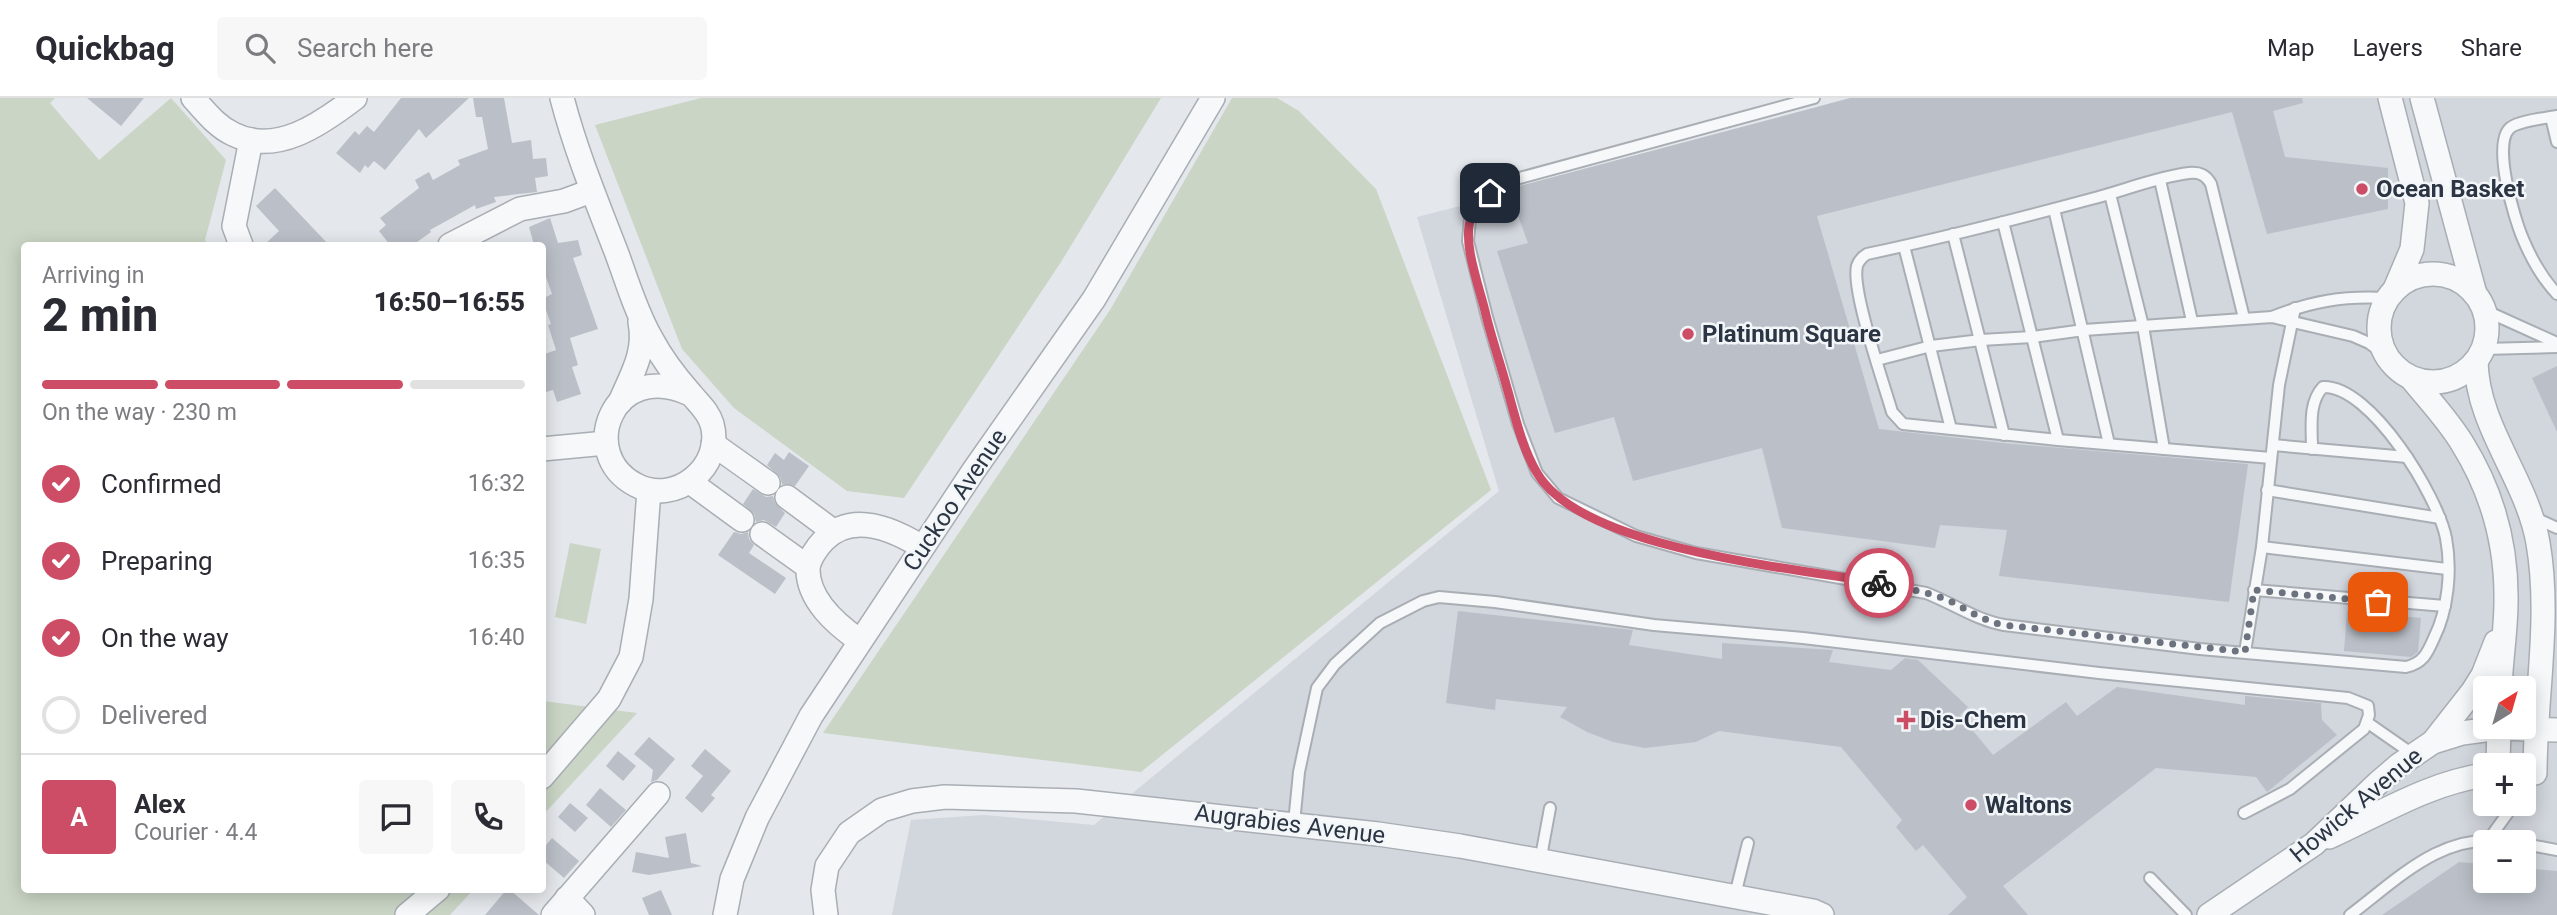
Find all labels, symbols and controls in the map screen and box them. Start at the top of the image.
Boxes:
search box [217,17,707,80]
text: Quickbag [35,29,175,68]
icon: search [241,29,279,67]
text: Search here [297,33,434,63]
text: Map [2267,34,2315,62]
text: Layers [2353,34,2423,62]
text: Share [2461,34,2522,62]
pin [1460,163,1520,223]
icon: home [1471,174,1509,212]
place label: Ocean Basket [2376,175,2524,203]
marker: Ocean Basket [2354,181,2370,197]
text: Arriving in [42,262,145,289]
text: 16:50–16:55 [374,287,525,317]
text: 2 min [42,288,158,342]
place label: Platinum Square [1702,320,1881,348]
marker: Platinum Square [1680,326,1696,342]
text: On the way · 230 m [42,399,237,426]
street label: Cuckoo Avenue [897,424,1013,576]
icon: check [42,465,80,503]
text: Confirmed [101,469,222,499]
text: 16:32 [468,470,525,497]
icon: check [42,542,80,580]
text: Preparing [101,546,213,576]
text: 16:35 [468,547,525,574]
courier [1844,548,1914,618]
icon: bike [1860,564,1898,602]
pin [2348,572,2408,632]
icon: bag [2359,583,2397,621]
icon: check [42,619,80,657]
text: On the way [101,623,229,653]
text: 16:40 [468,624,525,651]
north arrow [2473,676,2536,738]
map controls [2473,676,2536,893]
text: Delivered [101,700,208,730]
place label: Dis-Chem [1920,706,2027,734]
marker: Dis-Chem [1898,712,1914,728]
street label: Howick Avenue [2284,742,2428,868]
button: + [2473,753,2536,816]
button: chat [359,780,433,854]
button: phone [451,780,525,854]
text: Alex [134,789,186,819]
place label: Waltons [1985,791,2072,819]
marker: Waltons [1963,797,1979,813]
street label: Augrabies Avenue [1193,798,1387,850]
text: A [70,802,88,832]
text: Courier · 4.4 [134,819,257,846]
button: − [2473,830,2536,893]

